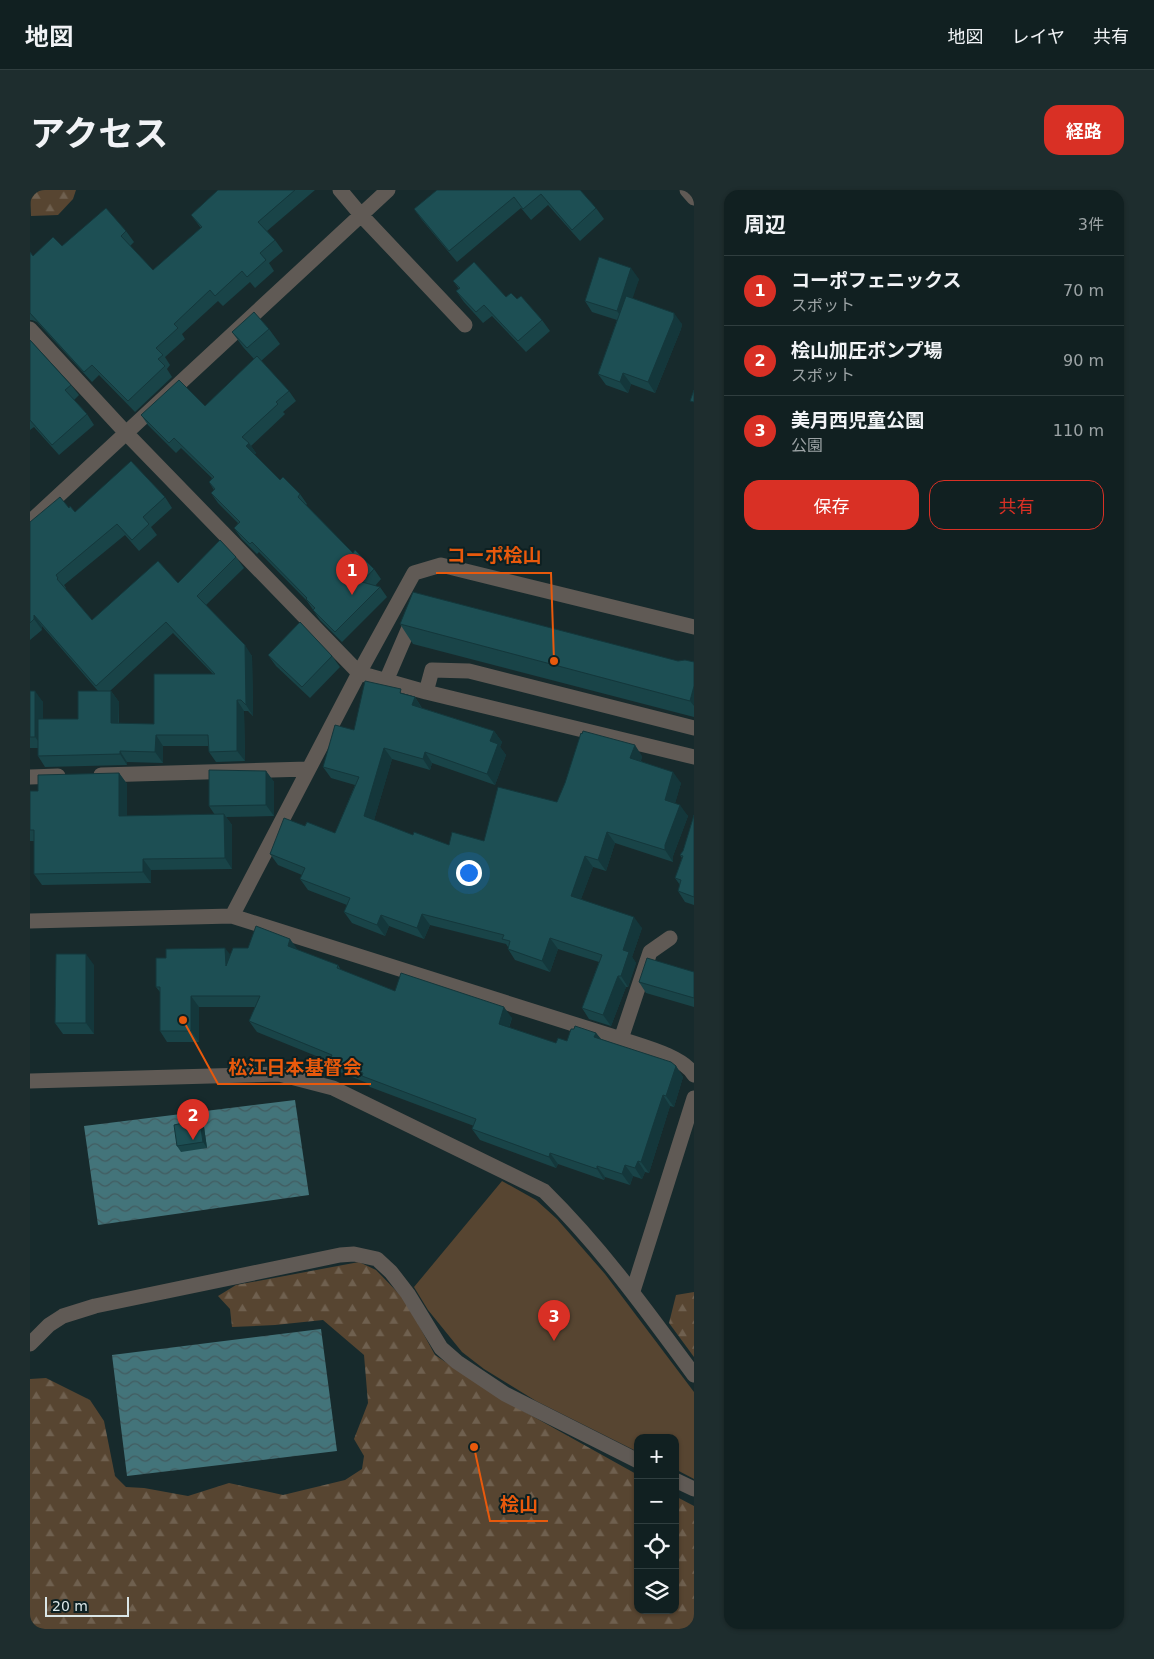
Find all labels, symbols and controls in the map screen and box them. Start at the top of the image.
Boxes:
text: 地図 [25,23,73,51]
text: 地図 [948,26,984,47]
text: レイヤ [1012,26,1065,47]
text: 共有 [1093,26,1129,47]
button: 経路 [1044,105,1124,155]
text: アクセス [30,114,168,154]
text: 周辺 [744,213,786,237]
text: 3件 [1078,215,1104,234]
text: コーポフェニックス [791,269,961,291]
text: 1 [754,281,766,300]
text: 70 m [1063,281,1104,300]
text: スポット [791,296,855,315]
text: 桧山加圧ポンプ場 [791,339,942,361]
text: 2 [754,351,766,370]
text: 90 m [1063,351,1104,370]
text: スポット [791,366,855,385]
text: 美月西児童公園 [791,409,924,431]
text: 3 [754,421,766,440]
text: 110 m [1053,421,1104,440]
text: 公園 [791,436,823,455]
button: 保存 [744,480,919,530]
button: 共有 [929,480,1104,530]
callout: コーポ桧山 [436,539,551,573]
text: コーポ桧山 [446,544,542,566]
pin: 1 [336,554,368,595]
your location [456,860,482,886]
callout: 松江日本基督会 [218,1050,371,1084]
text: 松江日本基督会 [228,1056,362,1078]
pin: 2 [177,1099,209,1140]
pin: 3 [538,1300,570,1341]
map controls [634,1434,679,1614]
button: + [634,1434,679,1479]
button: − [634,1479,679,1524]
callout: 桧山 [490,1487,548,1521]
text: 桧山 [500,1493,538,1515]
button: locate [634,1524,679,1569]
button: layers [634,1569,679,1614]
scale bar [45,1594,129,1617]
text: 20 m [52,1598,88,1614]

